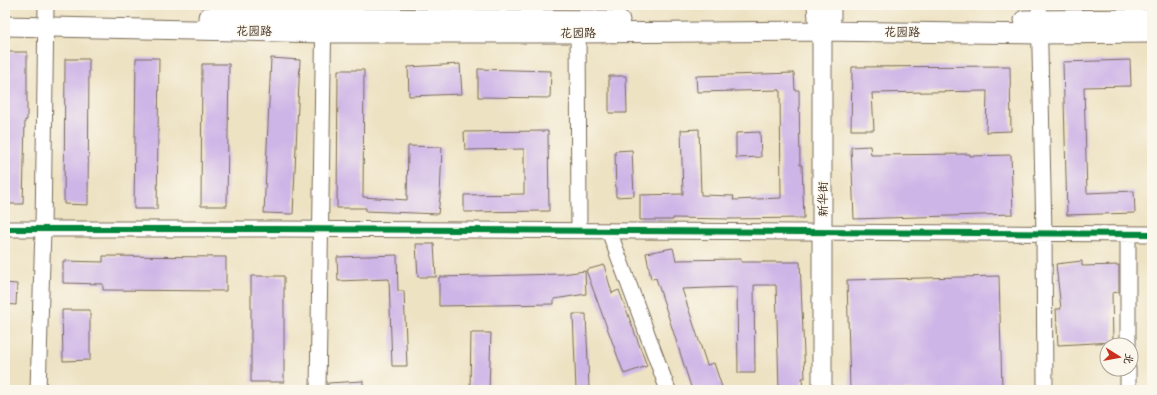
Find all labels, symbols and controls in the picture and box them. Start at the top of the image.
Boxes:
street label: 花园路 [236,23,272,39]
street label: 花园路 [884,24,920,40]
street label: 花园路 [560,25,596,41]
street label: 新华街 [815,181,831,217]
north arrow [1099,337,1139,377]
text: 北 [1120,352,1137,366]

